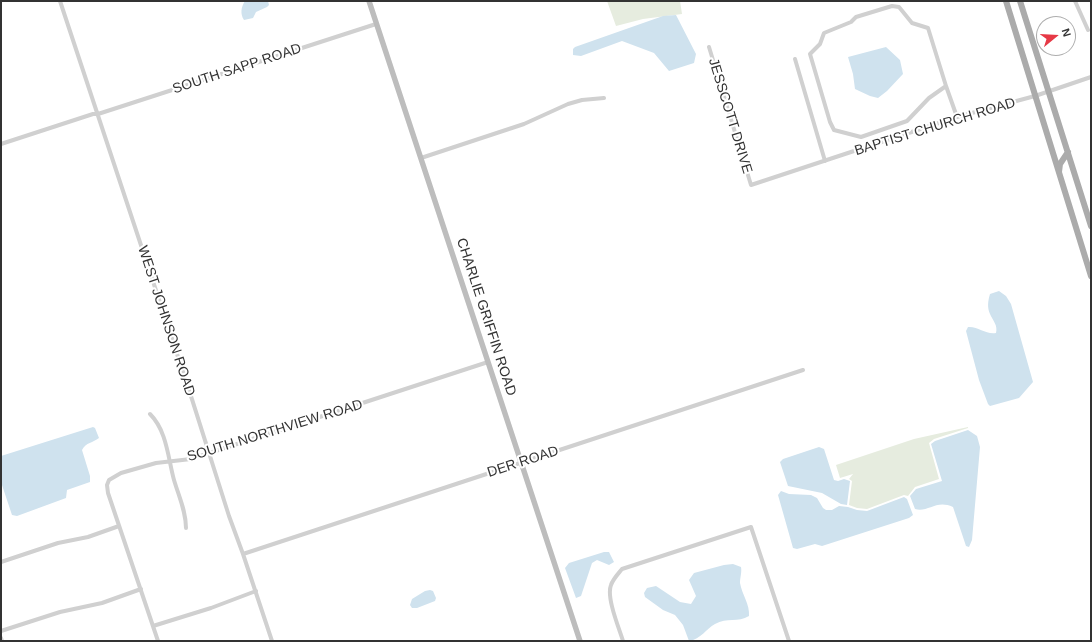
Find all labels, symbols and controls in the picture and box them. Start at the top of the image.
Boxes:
north arrow [1036,16,1076,56]
text: N [1060,27,1073,38]
street label: SOUTH SAPP ROAD [170,40,304,98]
street label: JESSCOTT DRIVE [704,56,756,176]
street label: BAPTIST CHURCH ROAD [853,95,1017,159]
street label: CHARLIE GRIFFIN ROAD [453,236,519,398]
street label: WEST JOHNSON ROAD [134,244,198,398]
street label: SOUTH NORTHVIEW ROAD [185,396,365,466]
street label: DER ROAD [485,443,561,481]

